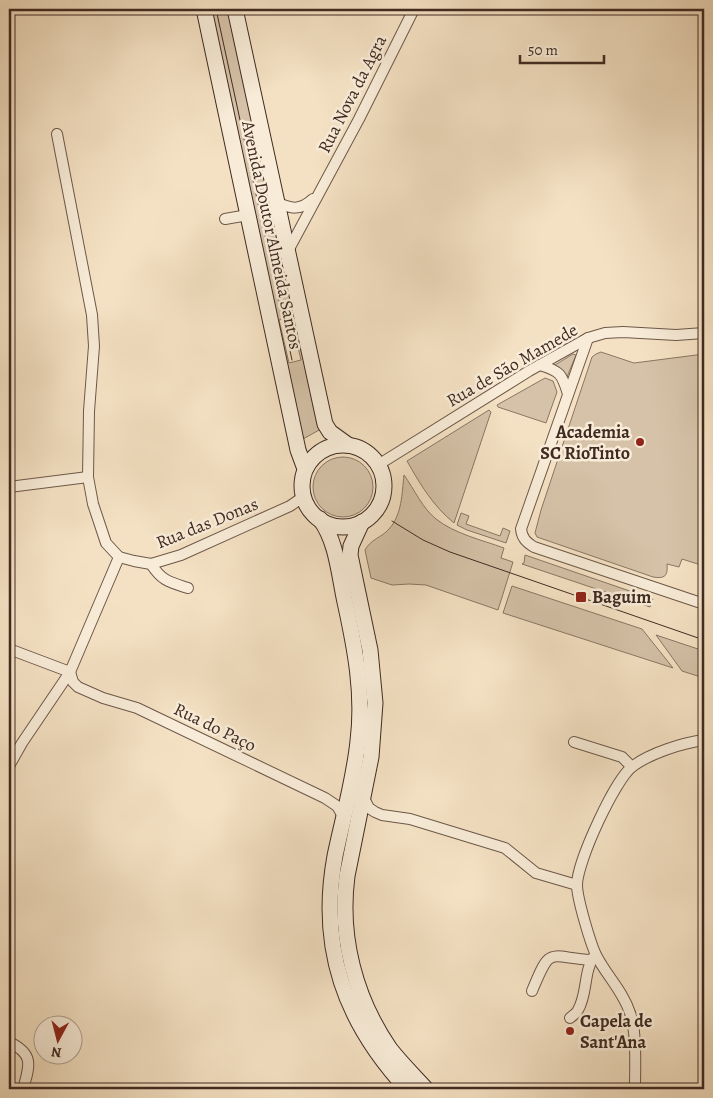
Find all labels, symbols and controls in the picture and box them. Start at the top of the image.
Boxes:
street label: Rua Nova da Agra [312,30,392,157]
scale bar [520,32,604,64]
text: 50 m [528,40,558,60]
street label: Avenida Doutor Almeida Santos [236,118,308,351]
street label: Rua de São Mamede [442,318,582,412]
place label: Academia SC RioTinto [540,420,630,465]
marker: Academia SC RioTinto [634,436,646,448]
street label: Rua das Donas [152,492,262,554]
place label: Baguim [592,585,651,609]
marker: Baguim [574,590,588,604]
street label: Rua do Paço [170,697,260,757]
place label: Capela de Sant'Ana [580,1009,652,1054]
north arrow [32,1016,82,1066]
marker: Capela de Sant'Ana [564,1025,576,1037]
text: N [50,1042,63,1062]

